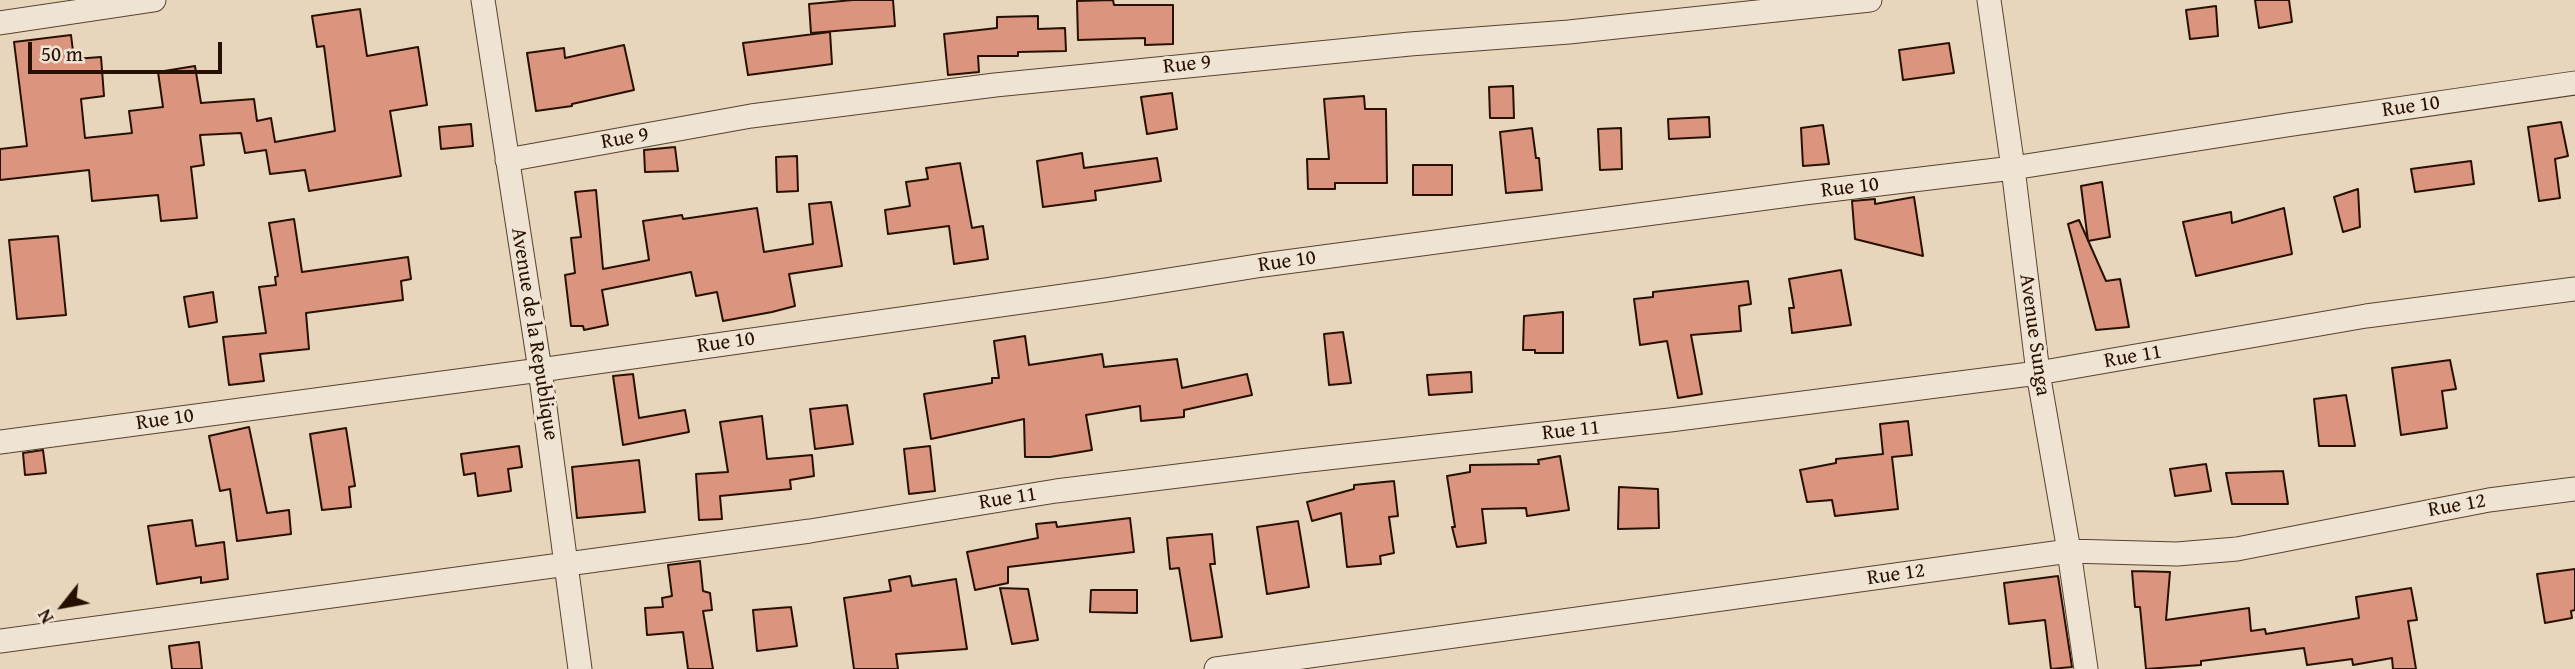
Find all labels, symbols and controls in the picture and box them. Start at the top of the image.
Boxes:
scale bar [32,28,226,72]
text: 50 m [41,38,83,69]
street label: Rue 9 [1162,50,1212,80]
street label: Rue 10 [2380,90,2442,124]
street label: Rue 9 [599,122,651,156]
street label: Rue 10 [1820,172,1880,204]
street label: Avenue de la Republique [505,226,563,442]
street label: Rue 10 [1256,245,1318,279]
street label: Avenue Sunga [2013,272,2055,398]
street label: Rue 10 [695,326,757,360]
street label: Rue 11 [2102,340,2164,374]
street label: Rue 10 [134,403,196,437]
street label: Rue 11 [1541,415,1601,447]
street label: Rue 11 [977,482,1039,516]
street label: Rue 12 [2426,489,2488,523]
street label: Rue 12 [1865,558,1927,592]
north arrow [28,571,98,641]
text: N [30,604,60,629]

